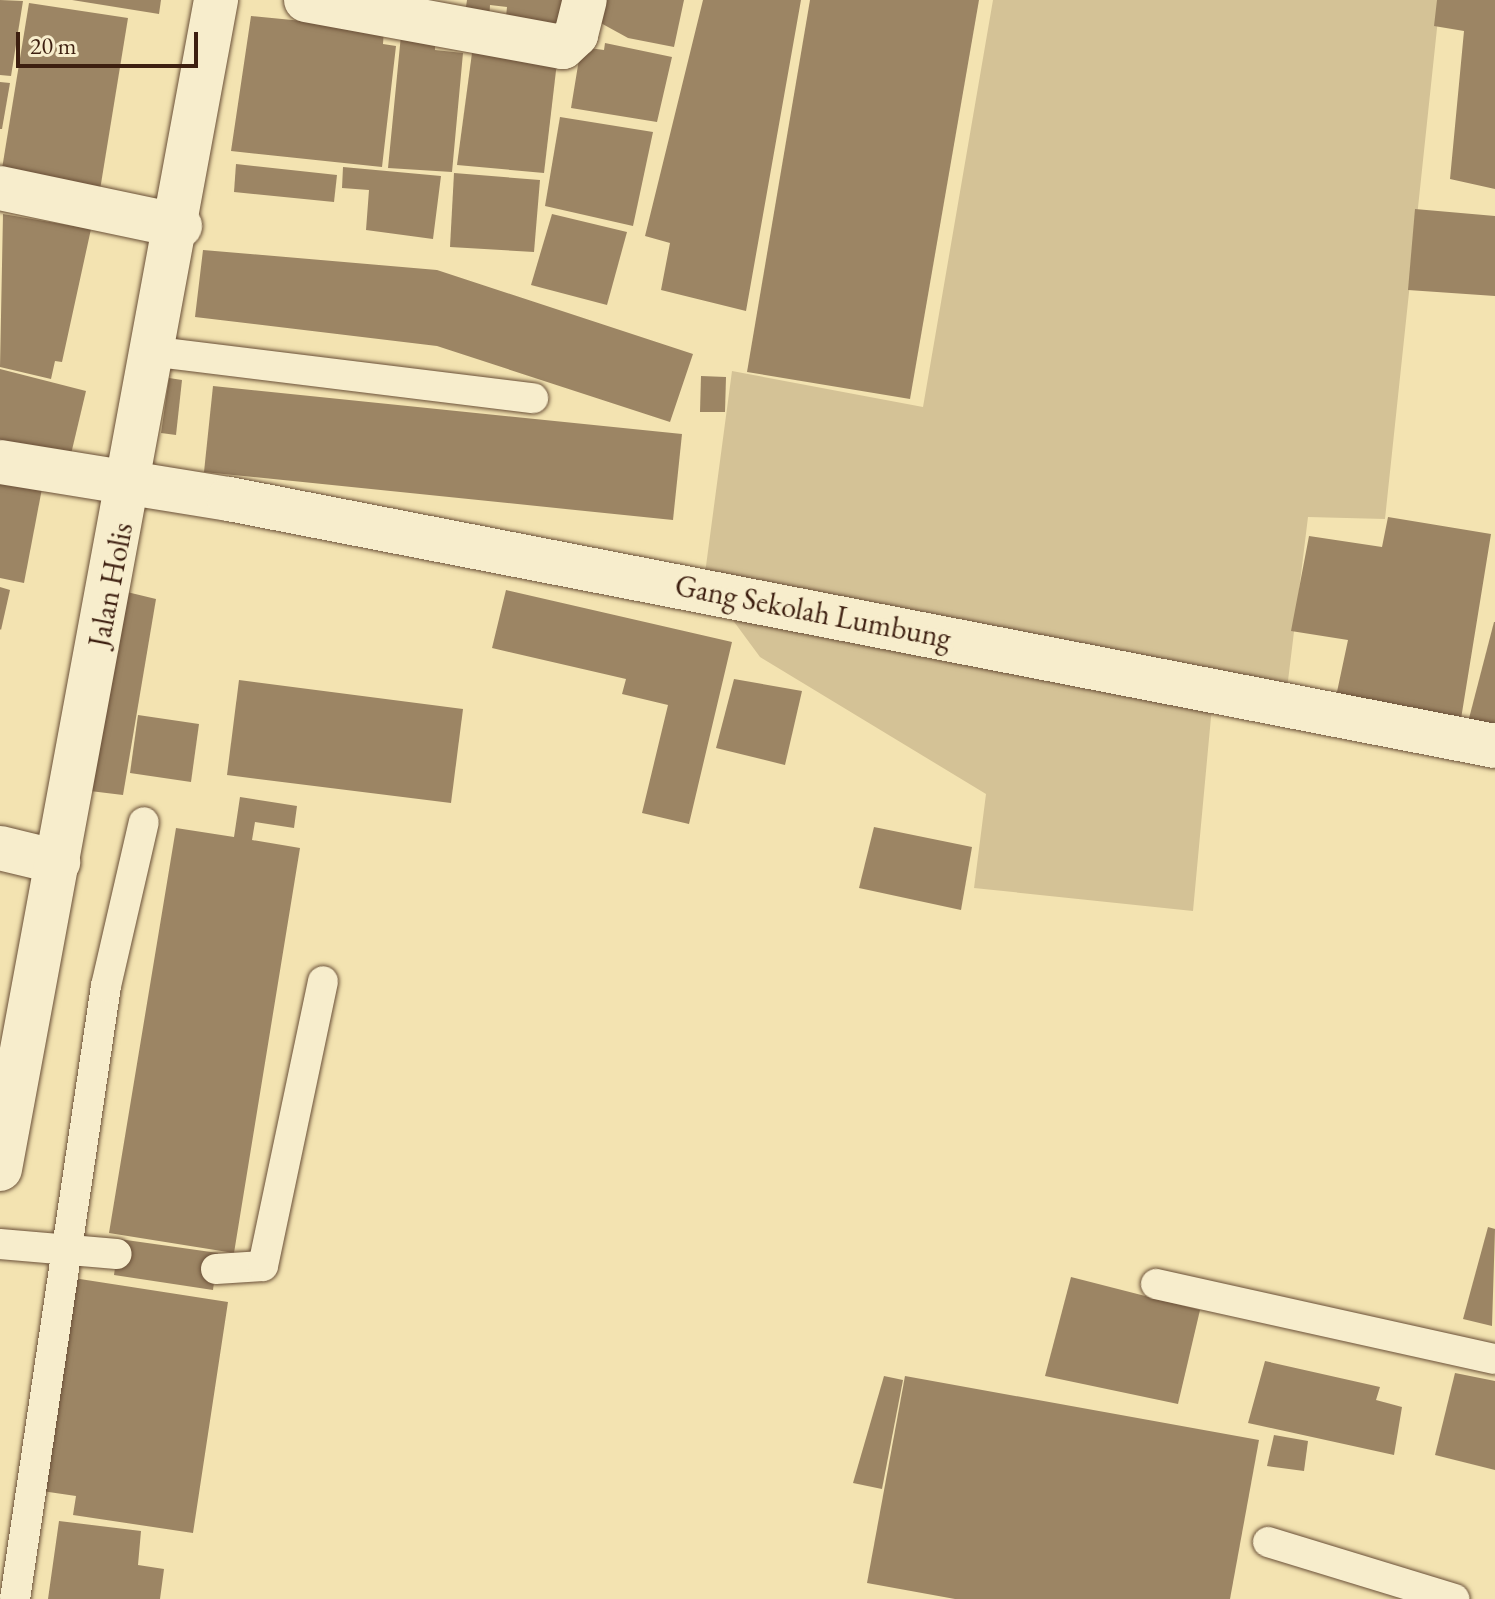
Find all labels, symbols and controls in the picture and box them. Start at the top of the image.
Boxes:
scale bar [20,16,202,66]
text: 20 m [30,30,77,61]
street label: Jalan Holis [81,520,141,650]
street label: Gang Sekolah Lumbung [672,568,954,656]

